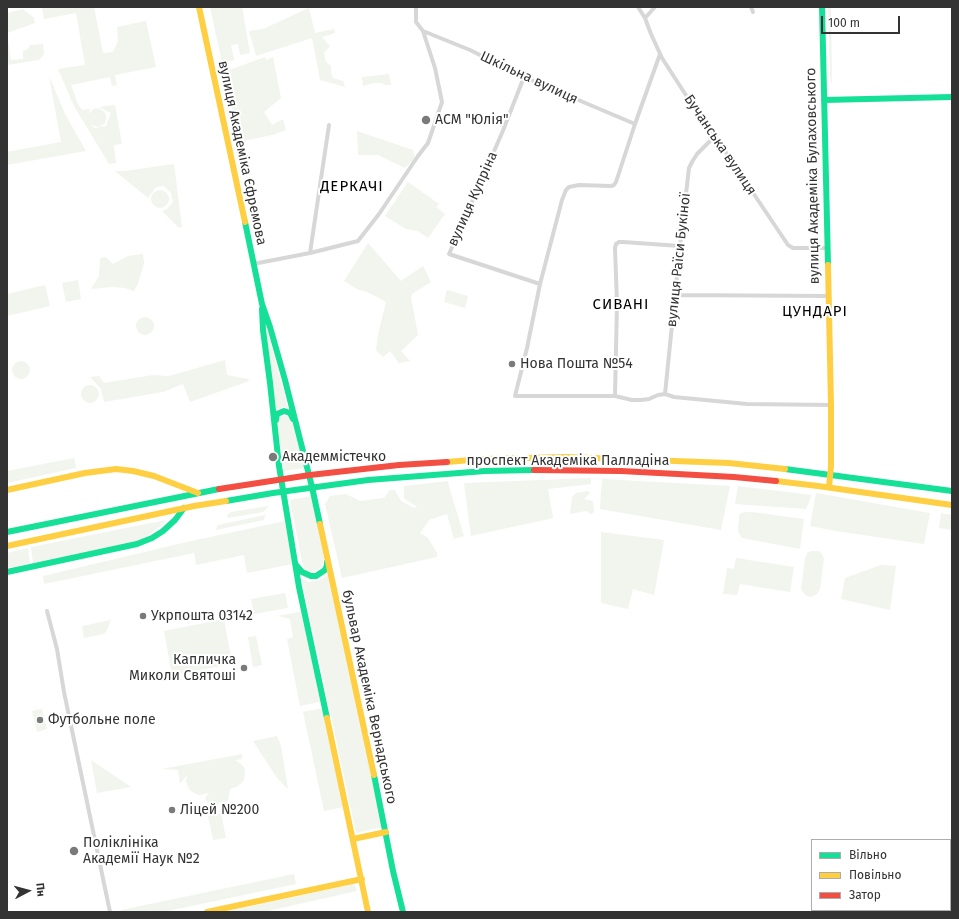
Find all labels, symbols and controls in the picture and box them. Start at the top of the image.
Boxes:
scale bar [823,8,902,34]
text: 100 m [828,16,860,30]
street label: Шкільна вулиця [477,48,581,108]
street label: вулиця Академіка Єфремова [214,59,270,247]
street label: вулиця Академіка Булаховського [803,68,823,284]
street label: Бучанська вулиця [680,92,760,198]
place label: АСМ "Юлія" [435,112,509,128]
marker: АСМ "Юлія" [420,114,432,126]
street label: вулиця Купріна [445,149,501,249]
district label: ДЕРКАЧІ [320,178,384,196]
street label: вулиця Раїси Букіної [664,192,694,328]
district label: СИВАНІ [593,296,649,314]
district label: ЦУНДАРІ [782,303,848,321]
place label: Нова Пошта №54 [520,356,633,372]
marker: Нова Пошта №54 [507,359,517,369]
place label: Академмістечко [282,449,386,465]
marker: Академмістечко [267,451,279,463]
street label: проспект Академіка Палладіна [467,453,669,469]
street label: бульвар Академіка Вернадського [338,588,400,806]
place label: Укрпошта 03142 [151,608,253,624]
marker: Укрпошта 03142 [138,611,148,621]
place label: Капличка Миколи Святоші [129,652,236,684]
marker: Капличка Миколи Святоші [239,663,249,673]
place label: Футбольне поле [48,712,156,728]
marker: Футбольне поле [35,715,45,725]
place label: Ліцей №200 [180,802,259,818]
marker: Ліцей №200 [167,805,177,815]
place label: Поліклініка Академії Наук №2 [83,835,200,868]
legend [811,839,951,911]
marker: Поліклініка Академії Наук №2 [68,845,80,857]
text: Вільно [849,848,887,862]
text: Повільно [849,868,902,882]
north arrow [8,871,48,911]
text: Пн [33,882,48,897]
text: Затор [849,888,881,902]

